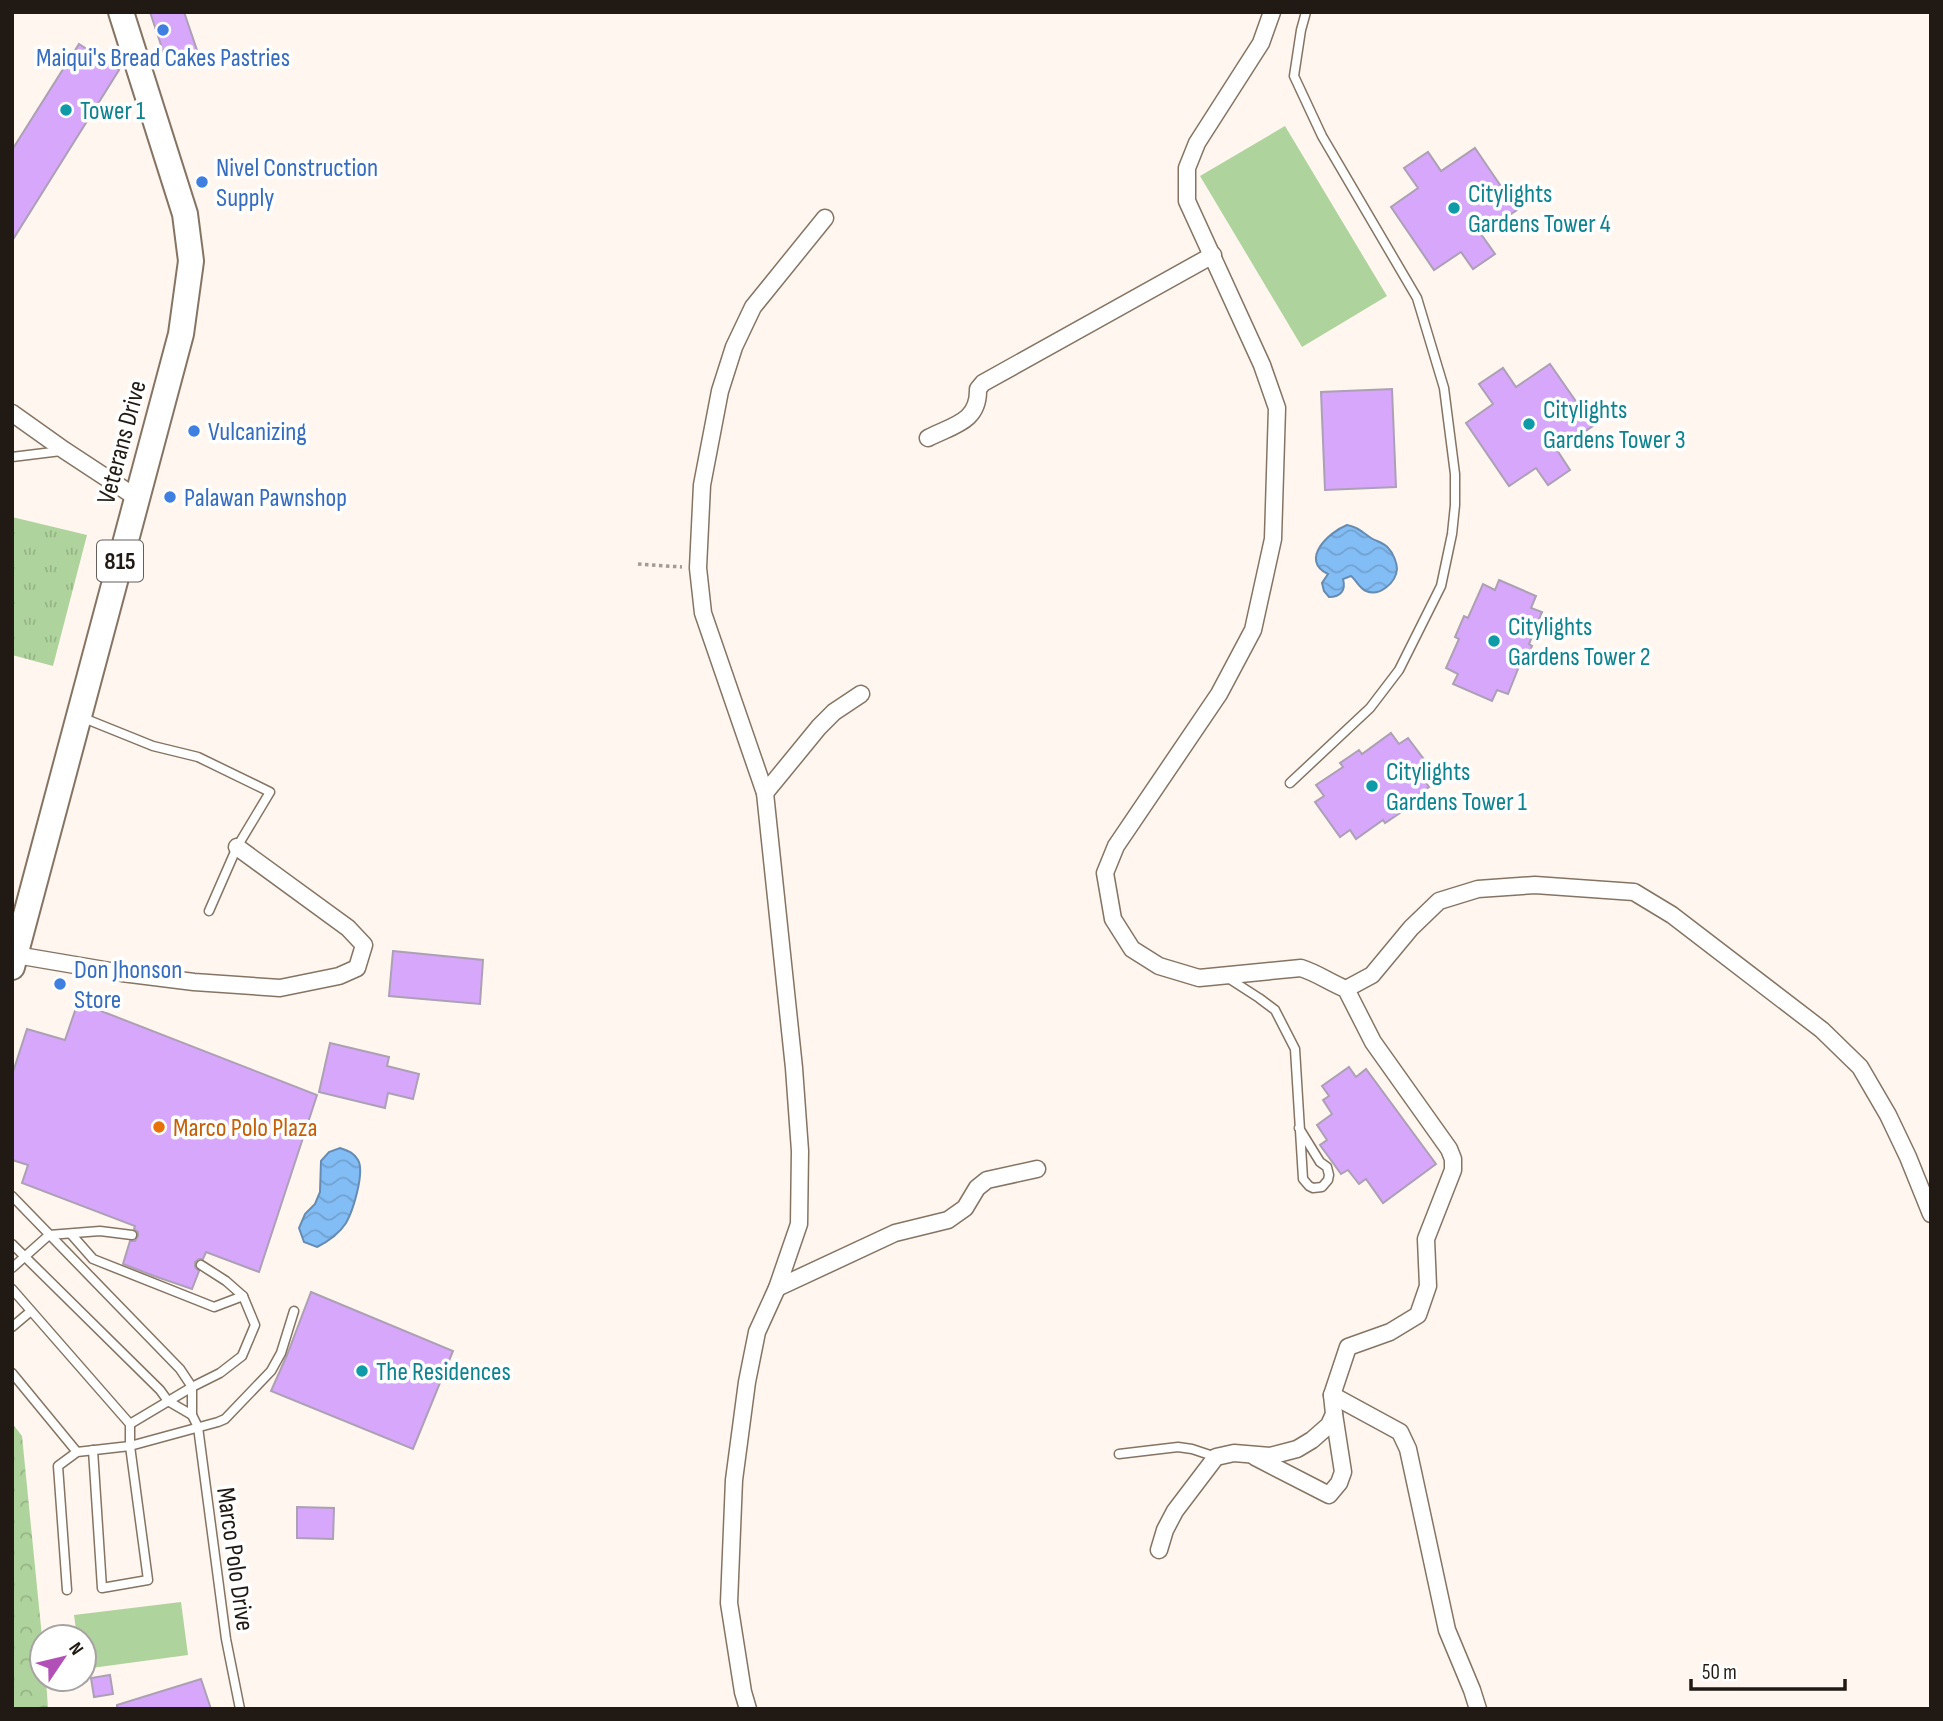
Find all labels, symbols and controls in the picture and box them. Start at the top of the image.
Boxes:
marker: Maiqui's Bread Cakes Pastries [155,22,171,38]
place label: Maiqui's Bread Cakes Pastries [36,43,290,74]
place label: Tower 1 [80,96,145,127]
marker: Tower 1 [58,102,74,118]
place label: Nivel Construction Supply [216,153,378,214]
marker: Nivel Construction Supply [194,174,210,190]
place label: Citylights Gardens Tower 4 [1468,179,1611,240]
marker: Citylights Gardens Tower 4 [1446,200,1462,216]
street label: Veterans Drive [91,377,154,507]
place label: Citylights Gardens Tower 3 [1543,395,1686,456]
marker: Citylights Gardens Tower 3 [1521,416,1537,432]
place label: Vulcanizing [208,417,307,448]
marker: Vulcanizing [186,423,202,439]
place label: Palawan Pawnshop [184,483,347,514]
marker: Palawan Pawnshop [162,489,178,505]
road number: 815 [97,540,143,582]
place label: Citylights Gardens Tower 2 [1508,612,1651,673]
marker: Citylights Gardens Tower 2 [1486,633,1502,649]
place label: Citylights Gardens Tower 1 [1386,757,1527,818]
marker: Citylights Gardens Tower 1 [1364,778,1380,794]
place label: Don Jhonson Store [74,955,182,1016]
marker: Don Jhonson Store [52,976,68,992]
place label: Marco Polo Plaza [173,1113,317,1144]
marker: Marco Polo Plaza [151,1119,167,1135]
place label: The Residences [376,1357,511,1388]
marker: The Residences [354,1363,370,1379]
street label: Marco Polo Drive [209,1485,260,1633]
north arrow [28,1623,98,1693]
text: N [63,1638,88,1660]
scale bar [1691,1648,1845,1692]
text: 50 m [1702,1660,1737,1685]

